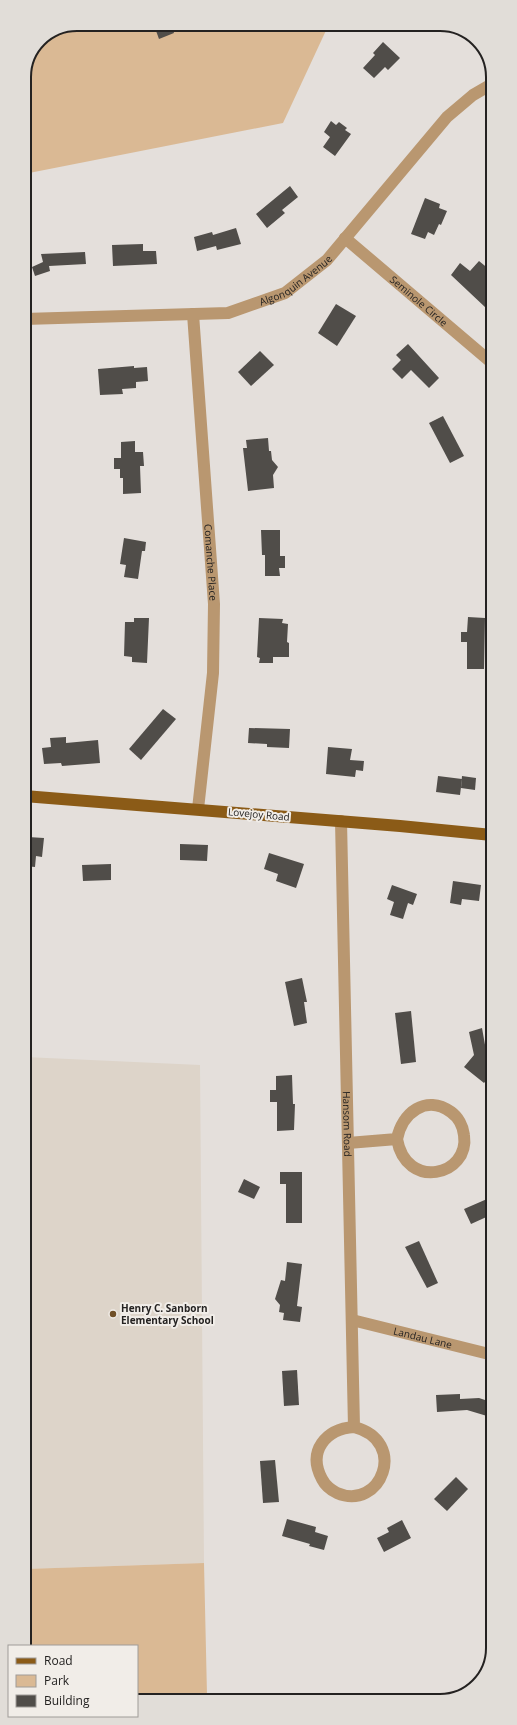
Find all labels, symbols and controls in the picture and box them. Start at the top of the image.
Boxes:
street label: Algonquin Avenue [257,252,336,309]
street label: Seminole Circle [387,272,451,330]
street label: Comanche Place [201,523,221,602]
street label: Lovejoy Road [228,804,290,824]
street label: Hansom Road [340,1091,355,1157]
place label: Henry C. Sanborn Elementary School [121,1301,214,1327]
marker: Henry C. Sanborn Elementary School [108,1309,118,1319]
street label: Landau Lane [392,1324,454,1352]
legend [8,1645,138,1717]
text: Road [44,1652,73,1669]
text: Park [44,1672,70,1689]
text: Building [44,1692,90,1709]

